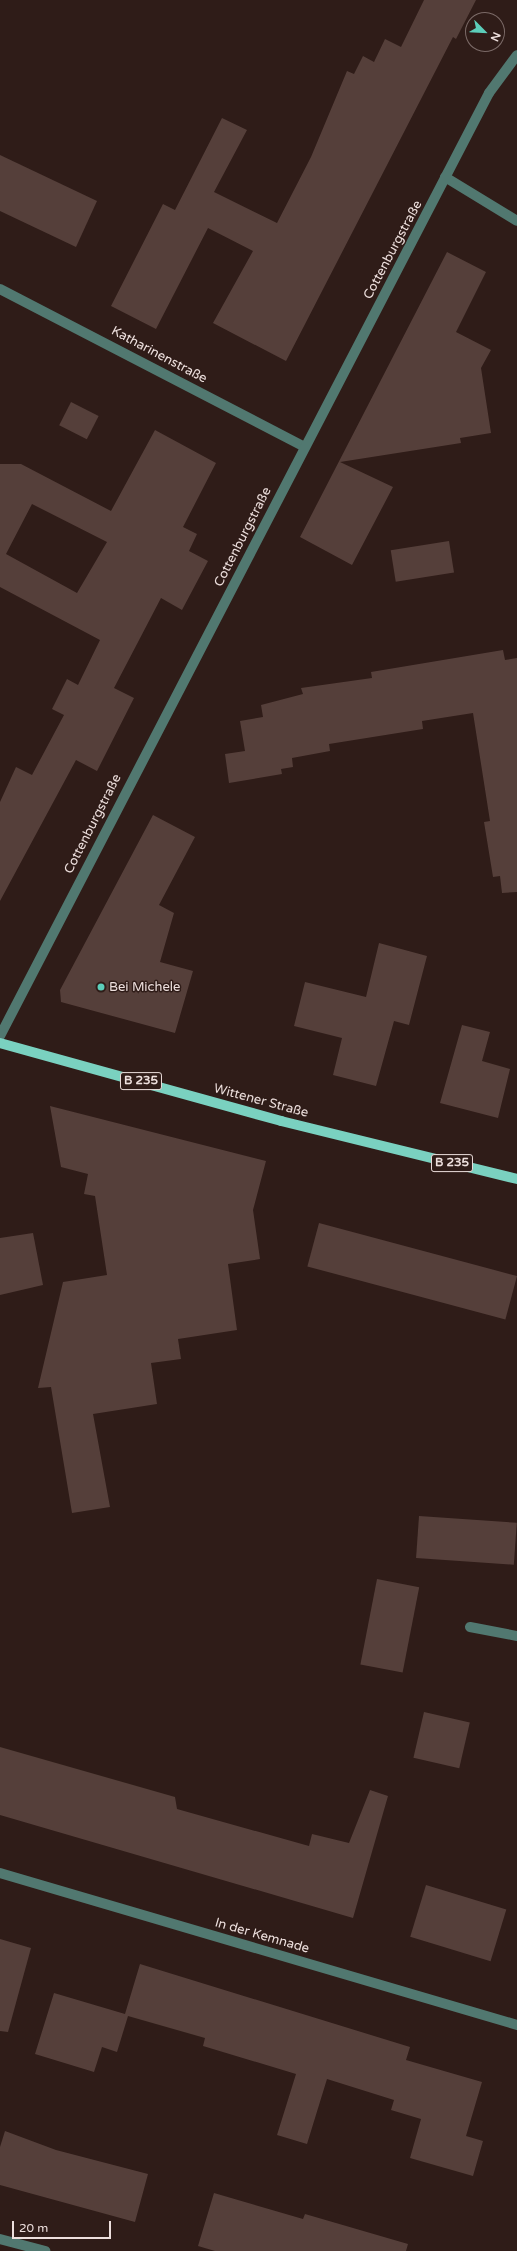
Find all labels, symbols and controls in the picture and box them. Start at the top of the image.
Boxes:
north arrow [465,12,505,52]
text: N [488,30,503,43]
street label: Cottenburgstraße [360,198,426,302]
street label: Katharinenstraße [108,323,210,387]
street label: Cottenburgstraße [211,485,275,589]
street label: Cottenburgstraße [61,772,125,876]
place label: Bei Michele [109,979,180,995]
marker: Bei Michele [96,982,106,992]
road number: B 235 [119,1071,163,1091]
street label: Wittener Straße [212,1081,310,1121]
road number: B 235 [430,1153,474,1173]
street label: In der Kemnade [213,1915,311,1957]
scale bar [14,2213,113,2239]
text: 20 m [19,2221,48,2235]

